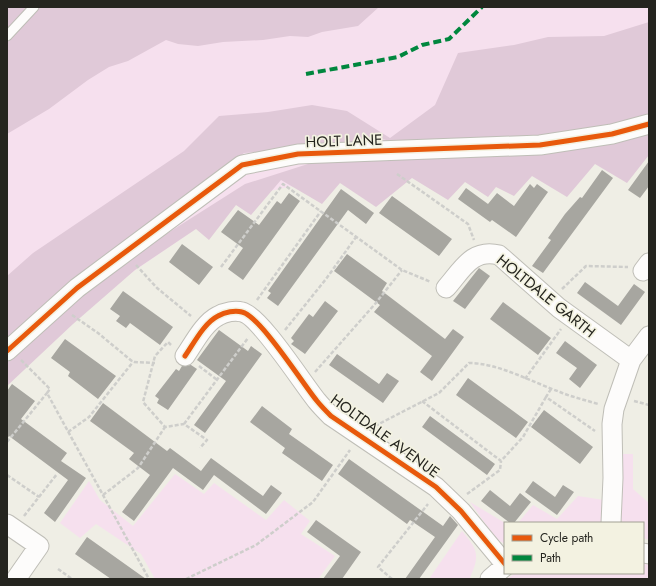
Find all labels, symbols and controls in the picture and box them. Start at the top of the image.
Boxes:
street label: HOLT LANE [305,129,383,153]
street label: HOLTDALE GARTH [492,249,600,343]
street label: HOLTDALE AVENUE [326,389,444,483]
legend [504,522,644,574]
text: Cycle path [540,529,593,547]
text: Path [540,549,561,567]

